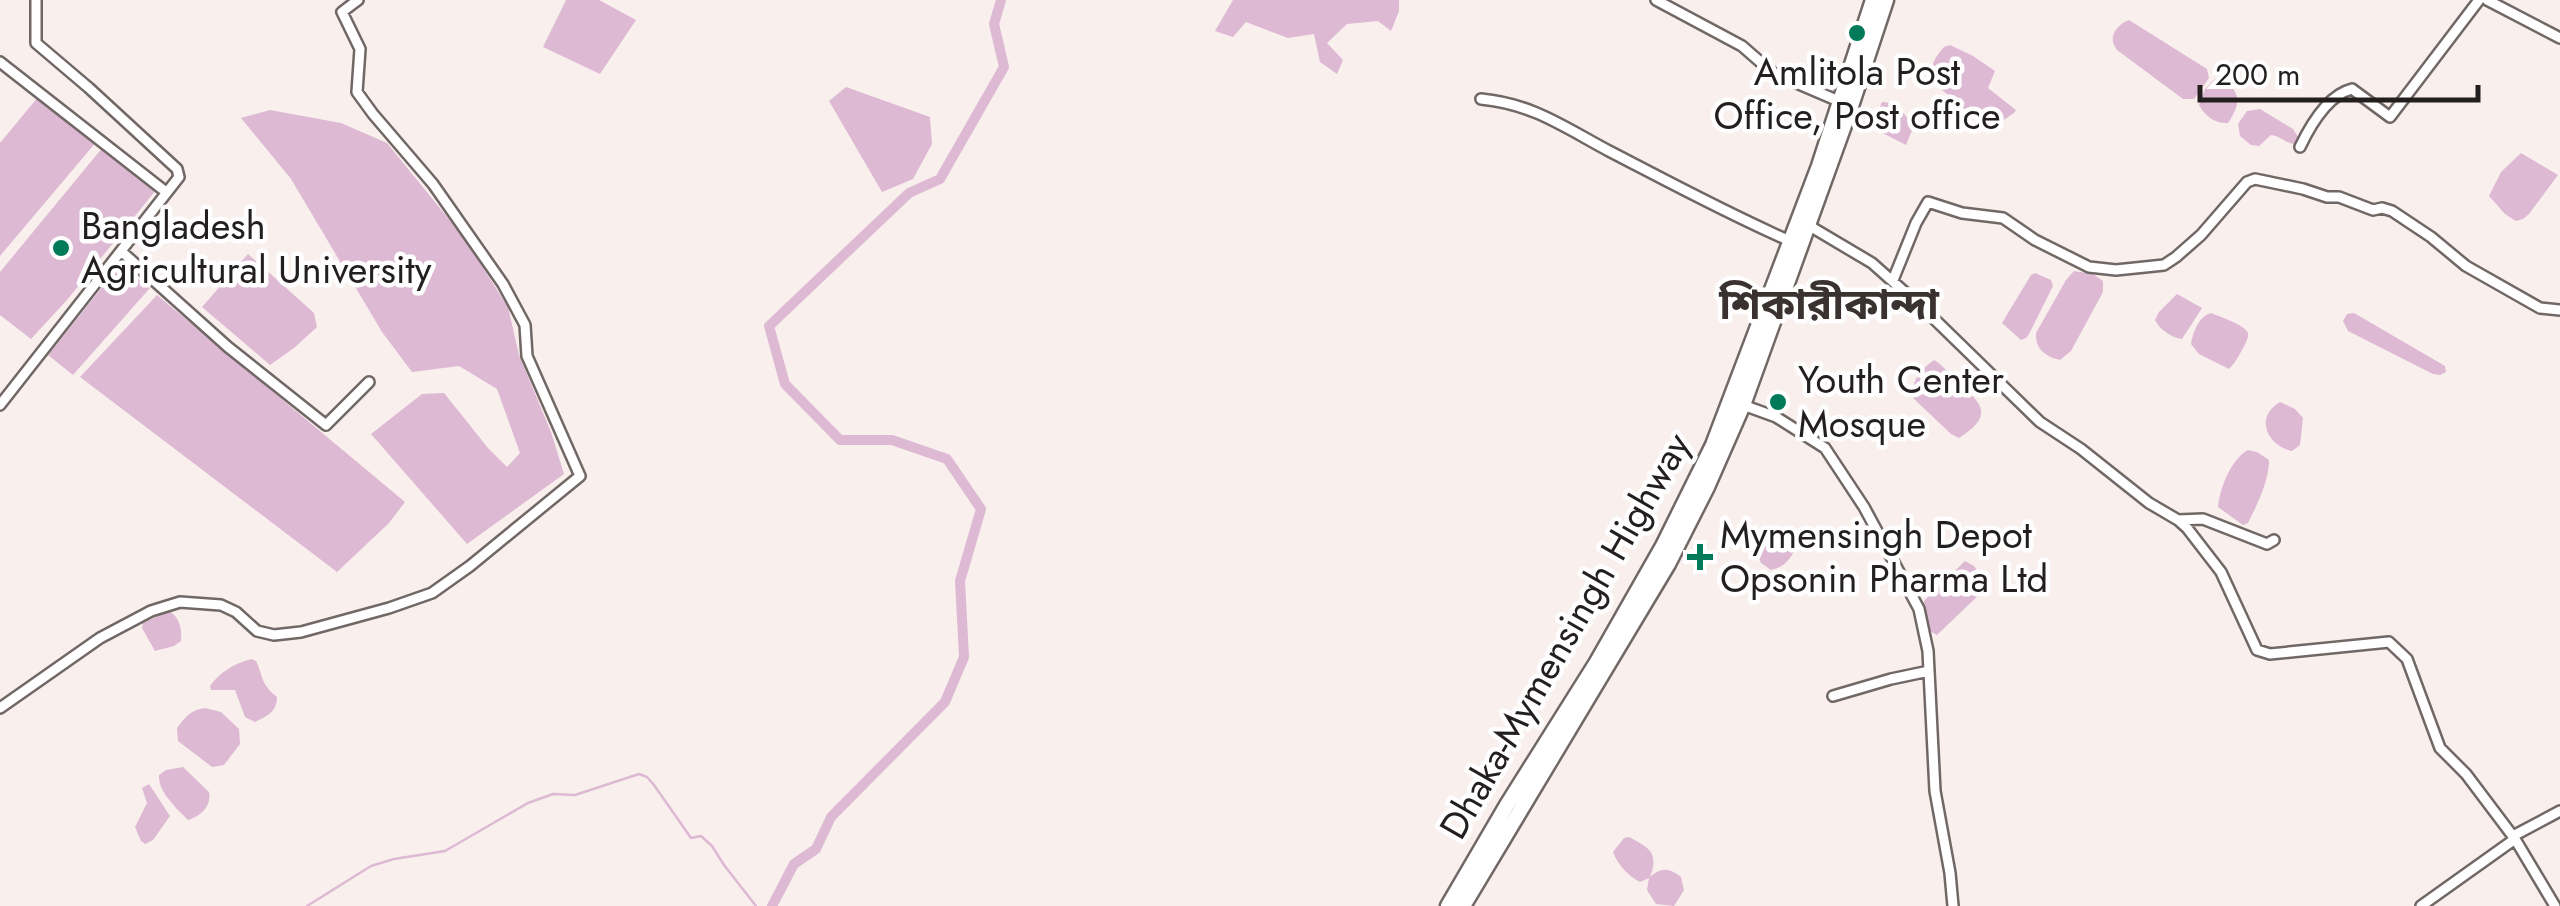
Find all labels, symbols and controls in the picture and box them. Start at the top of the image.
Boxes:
marker: Amlitola Post Office, Post office [1846,22,1868,44]
scale bar [2200,40,2478,102]
place label: Amlitola Post Office, Post office [1714,44,2000,143]
text: 200 m [2215,53,2300,96]
place label: Bangladesh Agricultural University [81,198,432,297]
marker: Bangladesh Agricultural University [50,237,72,259]
district label: শিকারীকান্দা [1718,274,1940,335]
place label: Youth Center Mosque [1798,352,2004,451]
marker: Youth Center Mosque [1767,391,1789,413]
street label: Dhaka-Mymensingh Highway [1426,422,1704,849]
place label: Mymensingh Depot Opsonin Pharma Ltd [1720,507,2048,606]
marker: Mymensingh Depot Opsonin Pharma Ltd [1689,546,1711,568]

